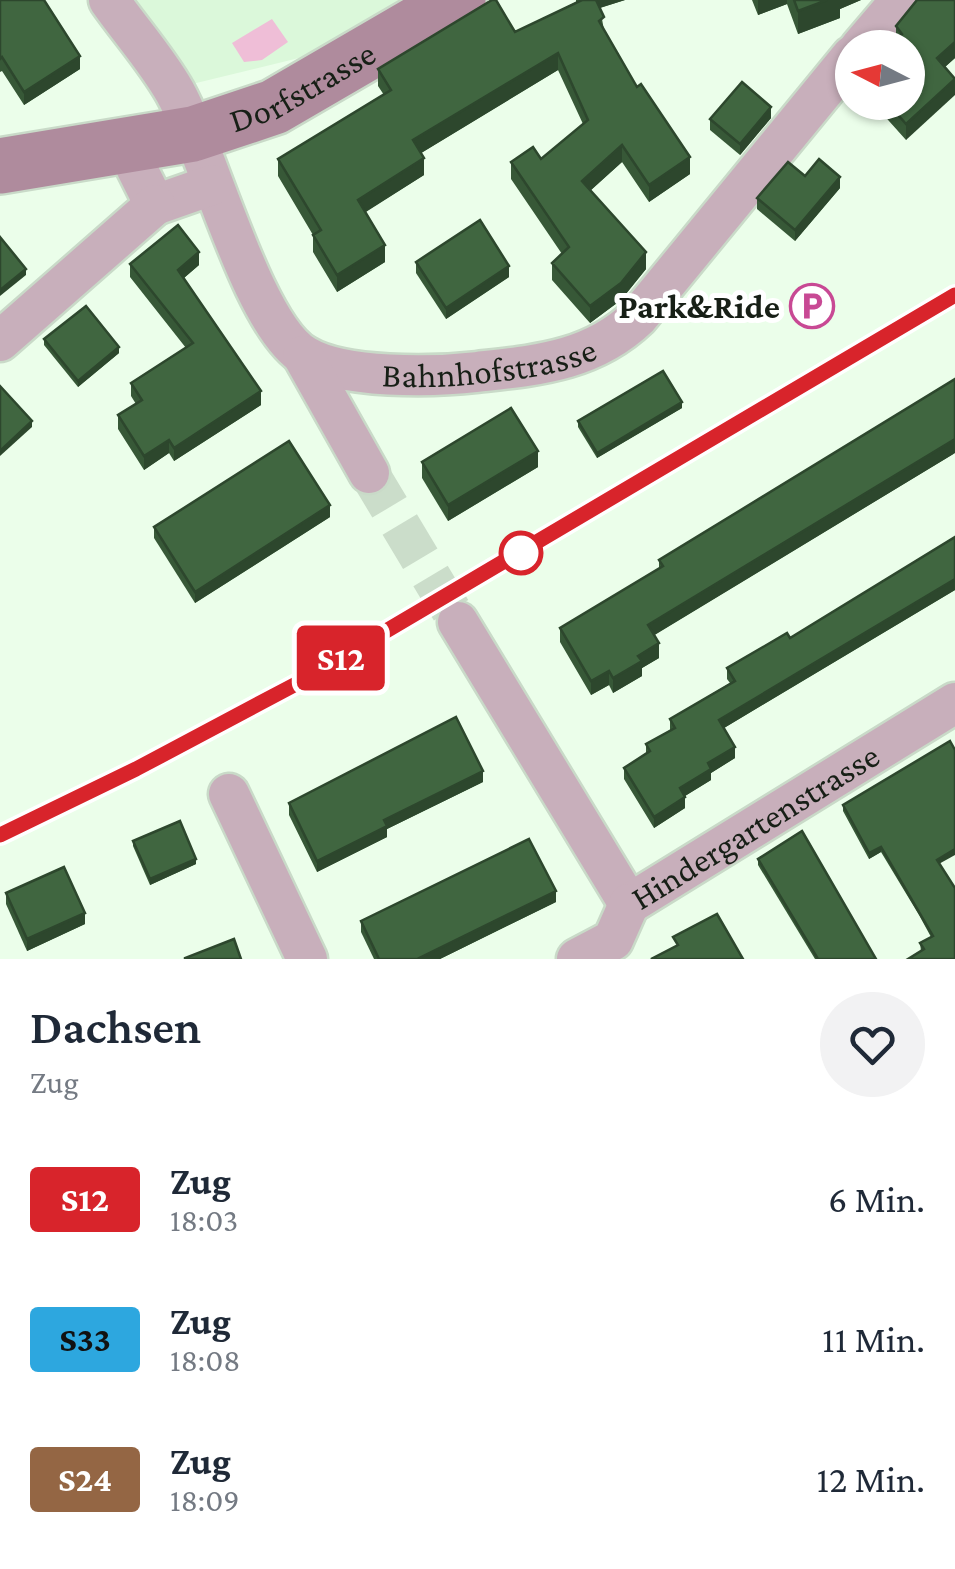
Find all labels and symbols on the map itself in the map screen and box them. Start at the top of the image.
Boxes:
north arrow [835,30,925,120]
street label: Dorfstrasse [224,33,382,140]
parking icon: Park&Ride [789,283,835,329]
place label: Park&Ride [618,287,780,326]
street label: Bahnhofstrasse [381,329,602,395]
unlabelled marker [500,532,542,574]
line badge: S12 [284,626,398,690]
street label: Hindergartenstrasse [624,735,886,917]

